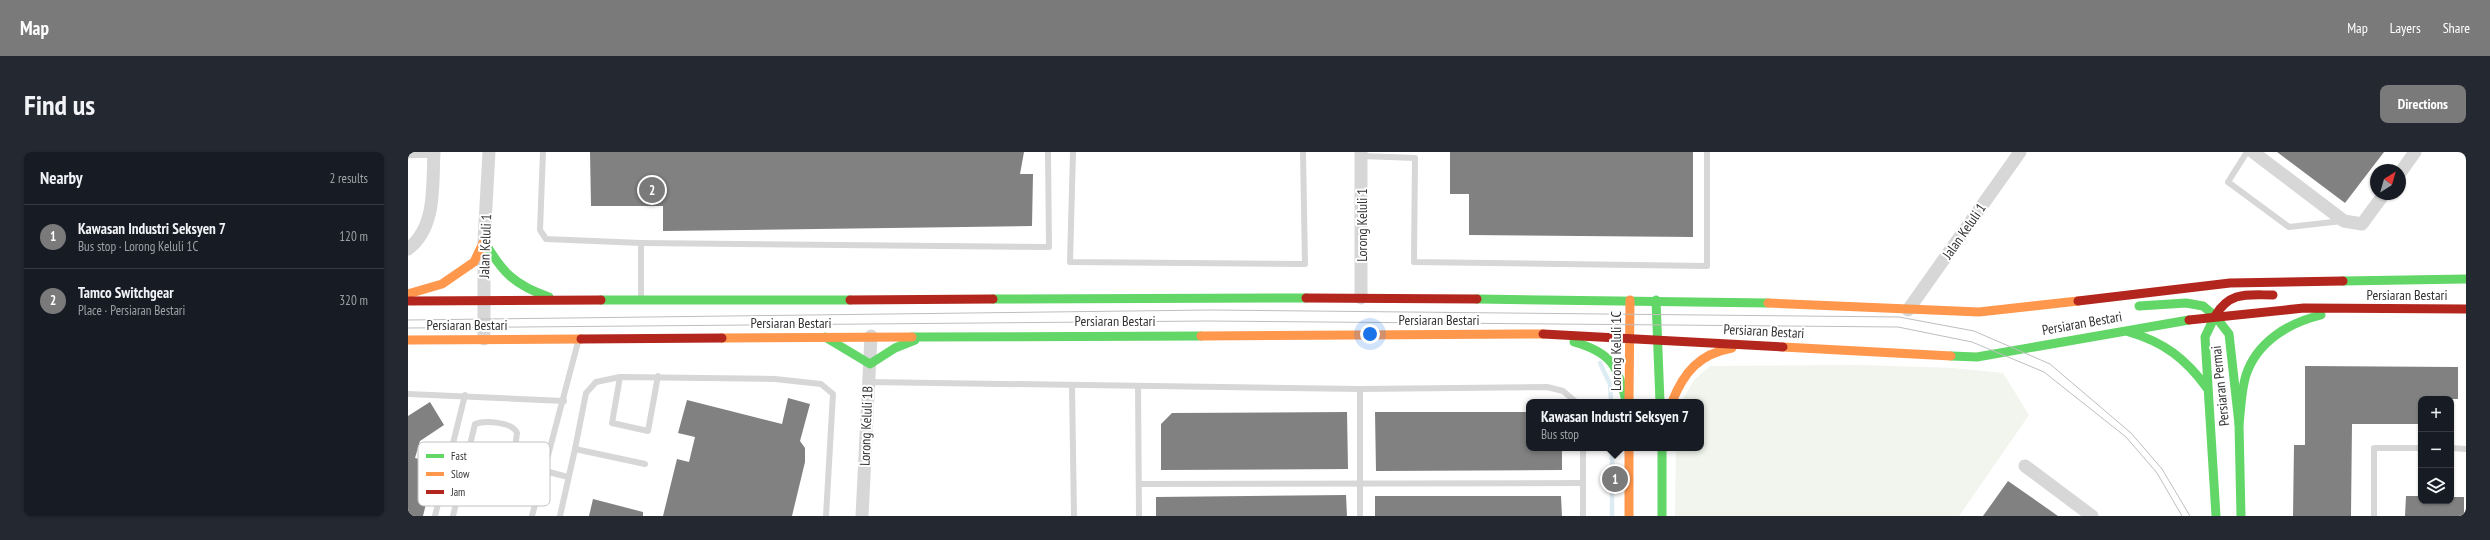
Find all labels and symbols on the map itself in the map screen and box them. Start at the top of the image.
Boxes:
north arrow [2370,164,2406,200]
pin: 2 [639,175,665,205]
street label: Lorong Keluli 1 [1353,188,1371,262]
street label: Jalan Keluli 1 [1938,200,1990,263]
street label: Jalan Keluli 1 [475,214,495,279]
street label: Persiaran Bestari [2367,286,2447,304]
street label: Persiaran Bestari [2041,307,2123,339]
street label: Persiaran Bestari [1399,311,1479,329]
street label: Lorong Keluli 1C [1607,311,1625,391]
street label: Persiaran Bestari [1075,312,1155,330]
street label: Persiaran Bestari [751,314,831,332]
street label: Persiaran Bestari [427,316,507,334]
street label: Persiaran Bestari [1723,320,1805,342]
your location [1360,324,1380,344]
street label: Persiaran Permai [2207,345,2233,427]
street label: Lorong Keluli 1B [856,386,876,466]
legend [418,442,550,506]
text: Fast [451,449,467,463]
pin: 1 [1602,464,1628,494]
text: Slow [451,467,470,481]
text: Jam [450,485,465,499]

